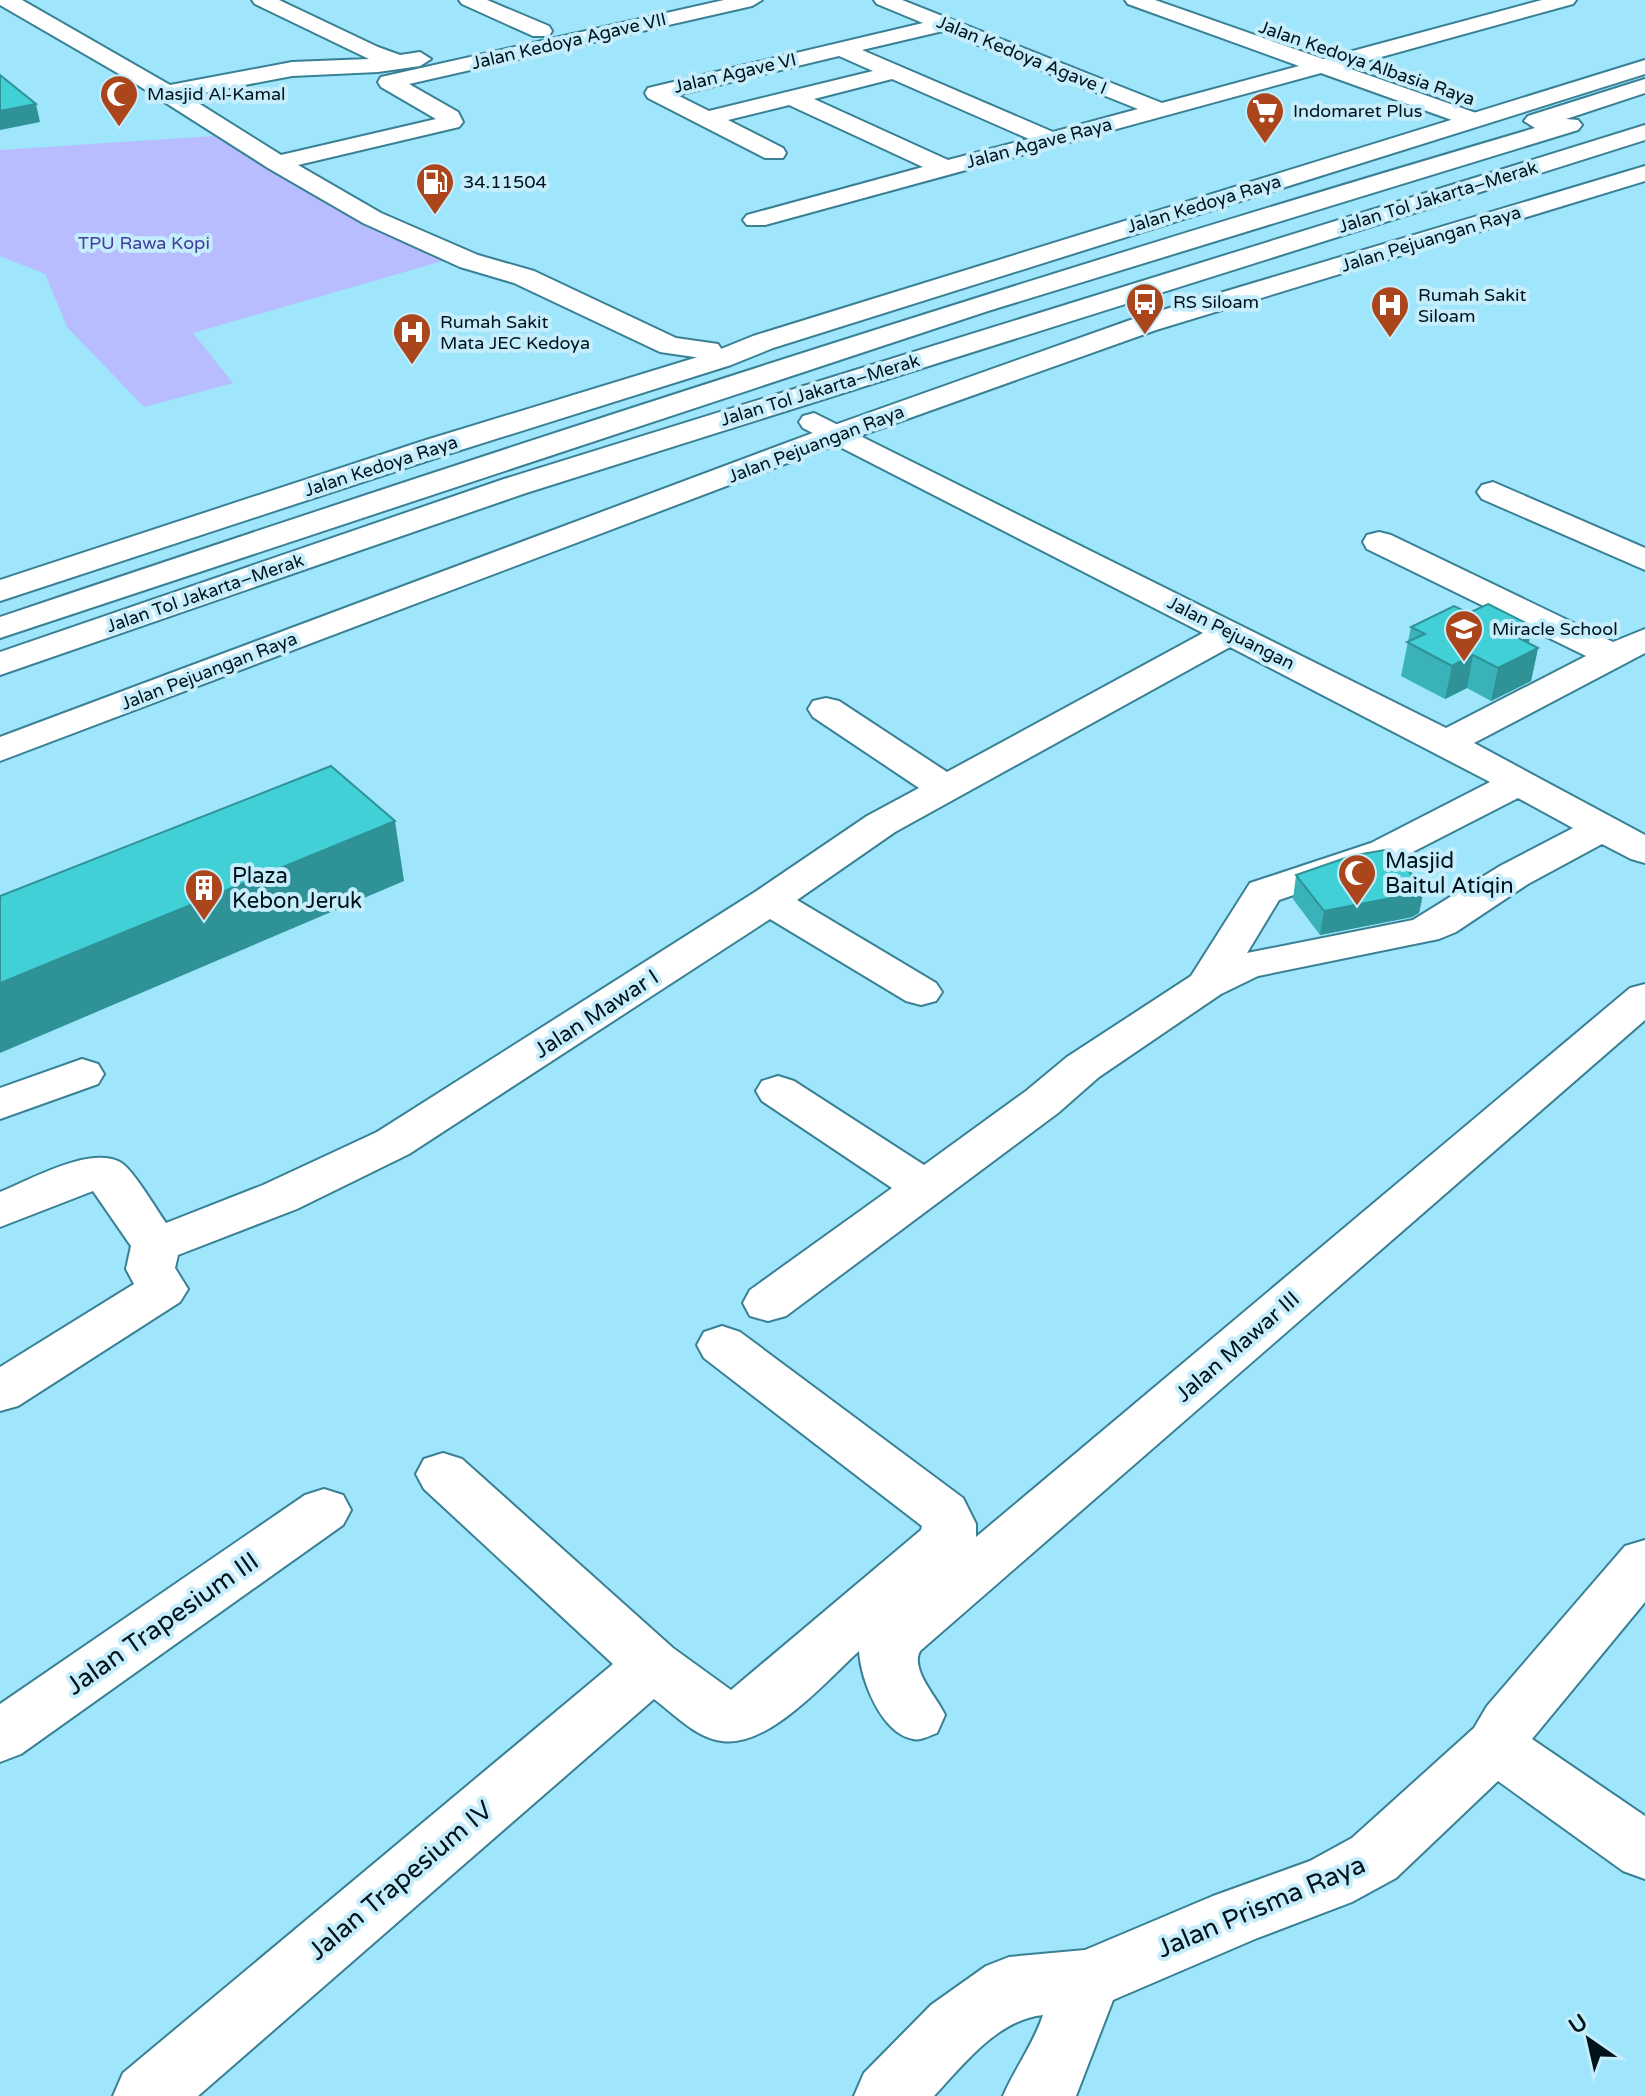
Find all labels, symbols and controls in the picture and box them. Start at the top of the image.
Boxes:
street label: Jalan Kedoya Agave VII [470,8,668,74]
street label: Jalan Kedoya Agave I [934,11,1110,99]
street label: Jalan Kedoya Albasia Raya [1256,16,1478,110]
street label: Jalan Agave VI [672,48,798,98]
mosque icon: Masjid Al-Kamal [98,73,140,128]
place label: Masjid Al-Kamal [147,83,286,105]
supermarket icon: Indomaret Plus [1244,90,1286,145]
place label: Indomaret Plus [1293,100,1422,122]
street label: Jalan Agave Raya [964,113,1114,173]
street label: Jalan Tol Jakarta–Merak [1336,156,1540,238]
fuel station icon: 34.11504 [414,161,456,216]
street label: Jalan Kedoya Raya [1124,170,1284,238]
place label: 34.11504 [463,171,547,193]
street label: Jalan Pejuangan Raya [1338,201,1524,277]
park label: TPU Rawa Kopi [78,232,210,254]
bus stop icon: RS Siloam [1124,281,1166,336]
hospital icon: Rumah Sakit Siloam [1369,284,1411,339]
place label: Rumah Sakit Siloam [1418,284,1527,327]
place label: RS Siloam [1173,291,1259,313]
hospital icon: Rumah Sakit Mata JEC Kedoya [391,311,433,366]
place label: Rumah Sakit Mata JEC Kedoya [440,311,590,354]
street label: Jalan Tol Jakarta–Merak [718,349,922,431]
street label: Jalan Pejuangan Raya [725,400,907,488]
street label: Jalan Kedoya Raya [302,431,460,501]
street label: Jalan Tol Jakarta–Merak [103,549,307,637]
street label: Jalan Pejuangan [1164,591,1298,675]
school or university icon: Miracle School [1443,608,1485,663]
place label: Miracle School [1492,618,1618,640]
street label: Jalan Pejuangan Raya [118,627,300,715]
place label: Masjid Baitul Atiqin [1385,848,1514,899]
mosque icon: Masjid Baitul Atiqin [1336,852,1378,907]
place label: Plaza Kebon Jeruk [232,863,362,914]
building icon: Plaza Kebon Jeruk [183,867,225,922]
street label: Jalan Mawar I [529,964,664,1064]
street label: Jalan Mawar III [1170,1286,1305,1408]
street label: Jalan Trapesium III [60,1545,265,1702]
street label: Jalan Trapesium IV [302,1794,499,1967]
street label: Jalan Prisma Raya [1152,1849,1370,1964]
north arrow [1549,2000,1629,2080]
text: U [1564,2009,1593,2040]

